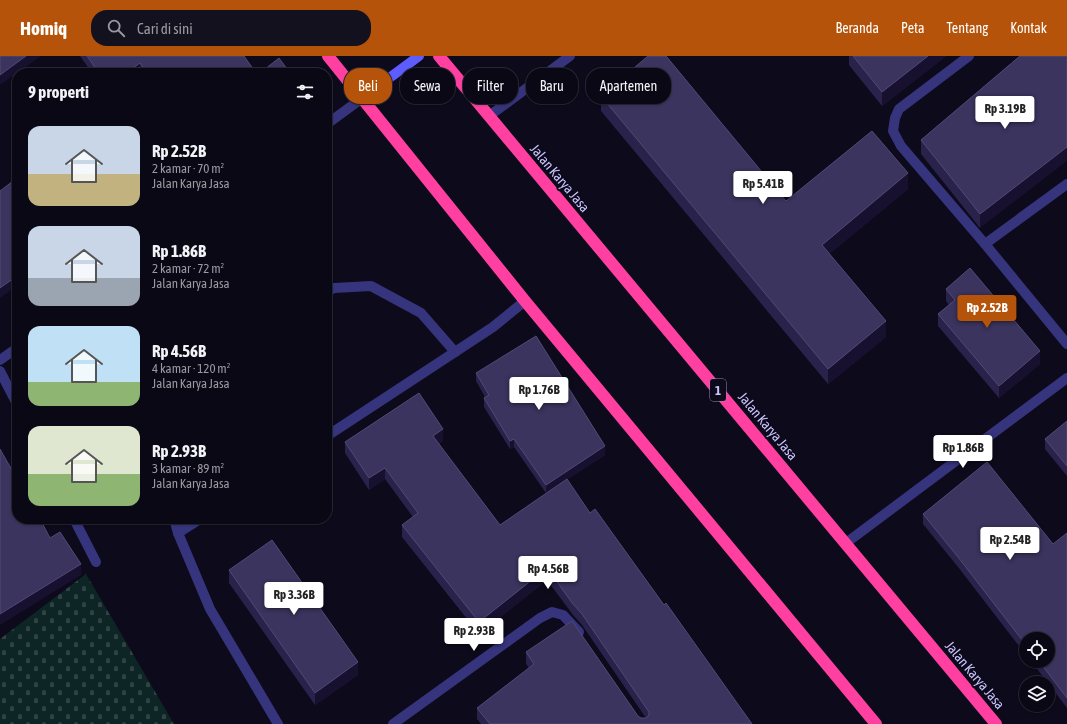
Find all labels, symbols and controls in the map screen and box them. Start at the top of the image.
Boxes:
search box [91,10,371,46]
text: Homiq [20,17,67,39]
icon: search [105,17,127,39]
text: Cari di sini [137,20,193,37]
text: Beranda [836,20,879,36]
text: Peta [901,20,925,36]
text: Tentang [947,20,988,36]
text: Kontak [1010,20,1047,36]
chip: Beli [344,68,392,104]
chip: Sewa [400,68,455,104]
chip: Filter [463,68,518,104]
chip: Baru [526,68,578,104]
chip: Apartemen [586,68,671,104]
icon: filters [294,81,316,103]
text: 9 properti [28,82,89,102]
pin: Rp 3.19B [964,96,1046,130]
text: Rp 3.19B [984,101,1026,116]
text: Rp 2.52B [152,141,206,161]
street label: Jalan Karya Jasa [527,141,593,215]
icon: home [60,142,108,190]
text: 2 kamar · 70 m² [152,161,224,176]
pin: Rp 5.41B [722,171,804,205]
text: Jalan Karya Jasa [152,176,230,191]
text: Rp 5.41B [742,176,784,191]
text: Rp 1.86B [152,241,206,261]
icon: home [60,242,108,290]
text: 2 kamar · 72 m² [152,261,224,276]
text: Jalan Karya Jasa [152,276,230,291]
pin: Rp 2.52B [946,295,1028,329]
text: Rp 2.52B [966,300,1008,315]
text: Rp 4.56B [152,341,206,361]
icon: home [60,342,108,390]
text: 4 kamar · 120 m² [152,361,230,376]
text: Jalan Karya Jasa [152,376,230,391]
pin: Rp 1.76B [498,377,580,411]
road number: 1 [710,379,726,401]
text: Rp 1.76B [518,382,560,397]
street label: Jalan Karya Jasa [735,389,801,463]
pin: Rp 1.86B [922,435,1004,469]
text: Rp 1.86B [942,440,984,455]
text: Rp 2.93B [152,441,206,461]
icon: home [60,442,108,490]
text: 3 kamar · 89 m² [152,461,224,476]
text: Jalan Karya Jasa [152,476,230,491]
pin: Rp 2.54B [969,527,1051,561]
text: Rp 2.54B [989,532,1031,547]
pin: Rp 4.56B [507,556,589,590]
text: Rp 4.56B [527,561,569,576]
pin: Rp 3.36B [253,582,335,616]
text: Rp 3.36B [273,587,315,602]
pin: Rp 2.93B [433,618,515,652]
text: Rp 2.93B [453,623,495,638]
map controls [1019,632,1055,712]
button: locate [1019,632,1055,668]
street label: Jalan Karya Jasa [942,638,1008,712]
button: layers [1019,676,1055,712]

